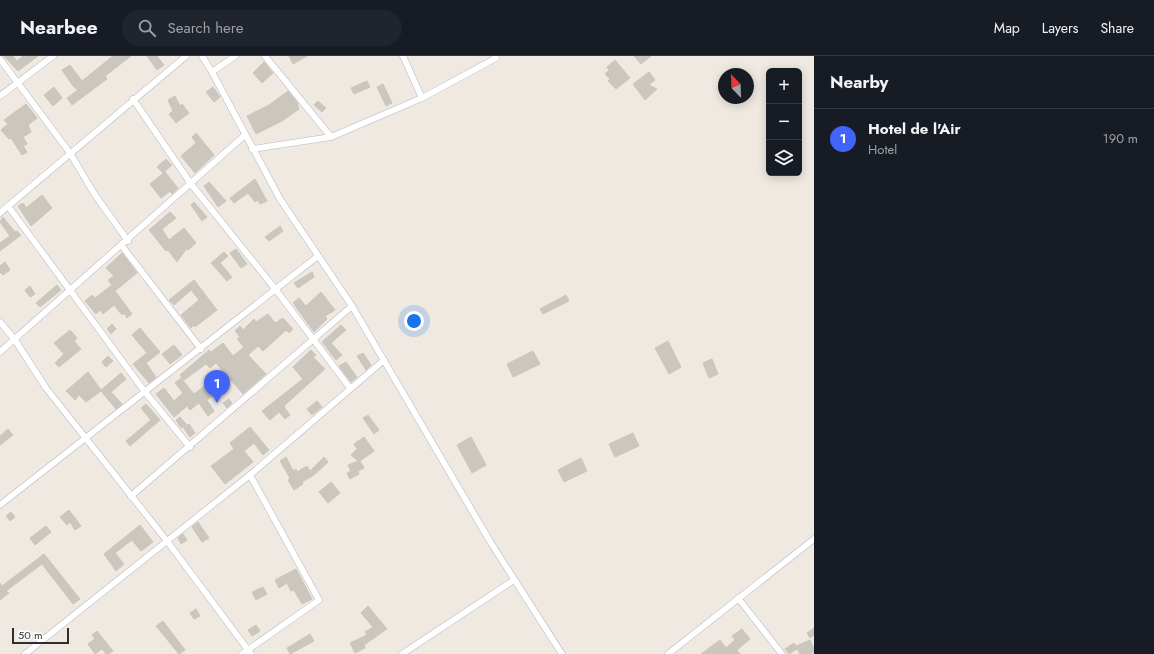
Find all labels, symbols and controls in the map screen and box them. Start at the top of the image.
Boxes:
search box [122,10,402,46]
text: Nearbee [20,14,98,41]
icon: search [136,17,158,39]
text: Search here [168,17,243,39]
text: Map [994,18,1020,38]
text: Layers [1042,18,1078,38]
text: Share [1100,18,1134,38]
north arrow [718,68,754,104]
map controls [766,68,802,176]
button: + [766,68,802,104]
text: Nearby [830,70,888,94]
button: − [766,104,802,140]
text: Hotel de l'Air [868,118,961,140]
text: 1 [840,129,846,148]
text: 190 m [1103,129,1138,148]
button: layers [766,140,802,176]
text: Hotel [868,140,897,159]
your location [404,311,424,331]
pin: 1 [204,370,230,403]
scale bar [12,626,69,645]
text: 50 m [18,627,43,643]

